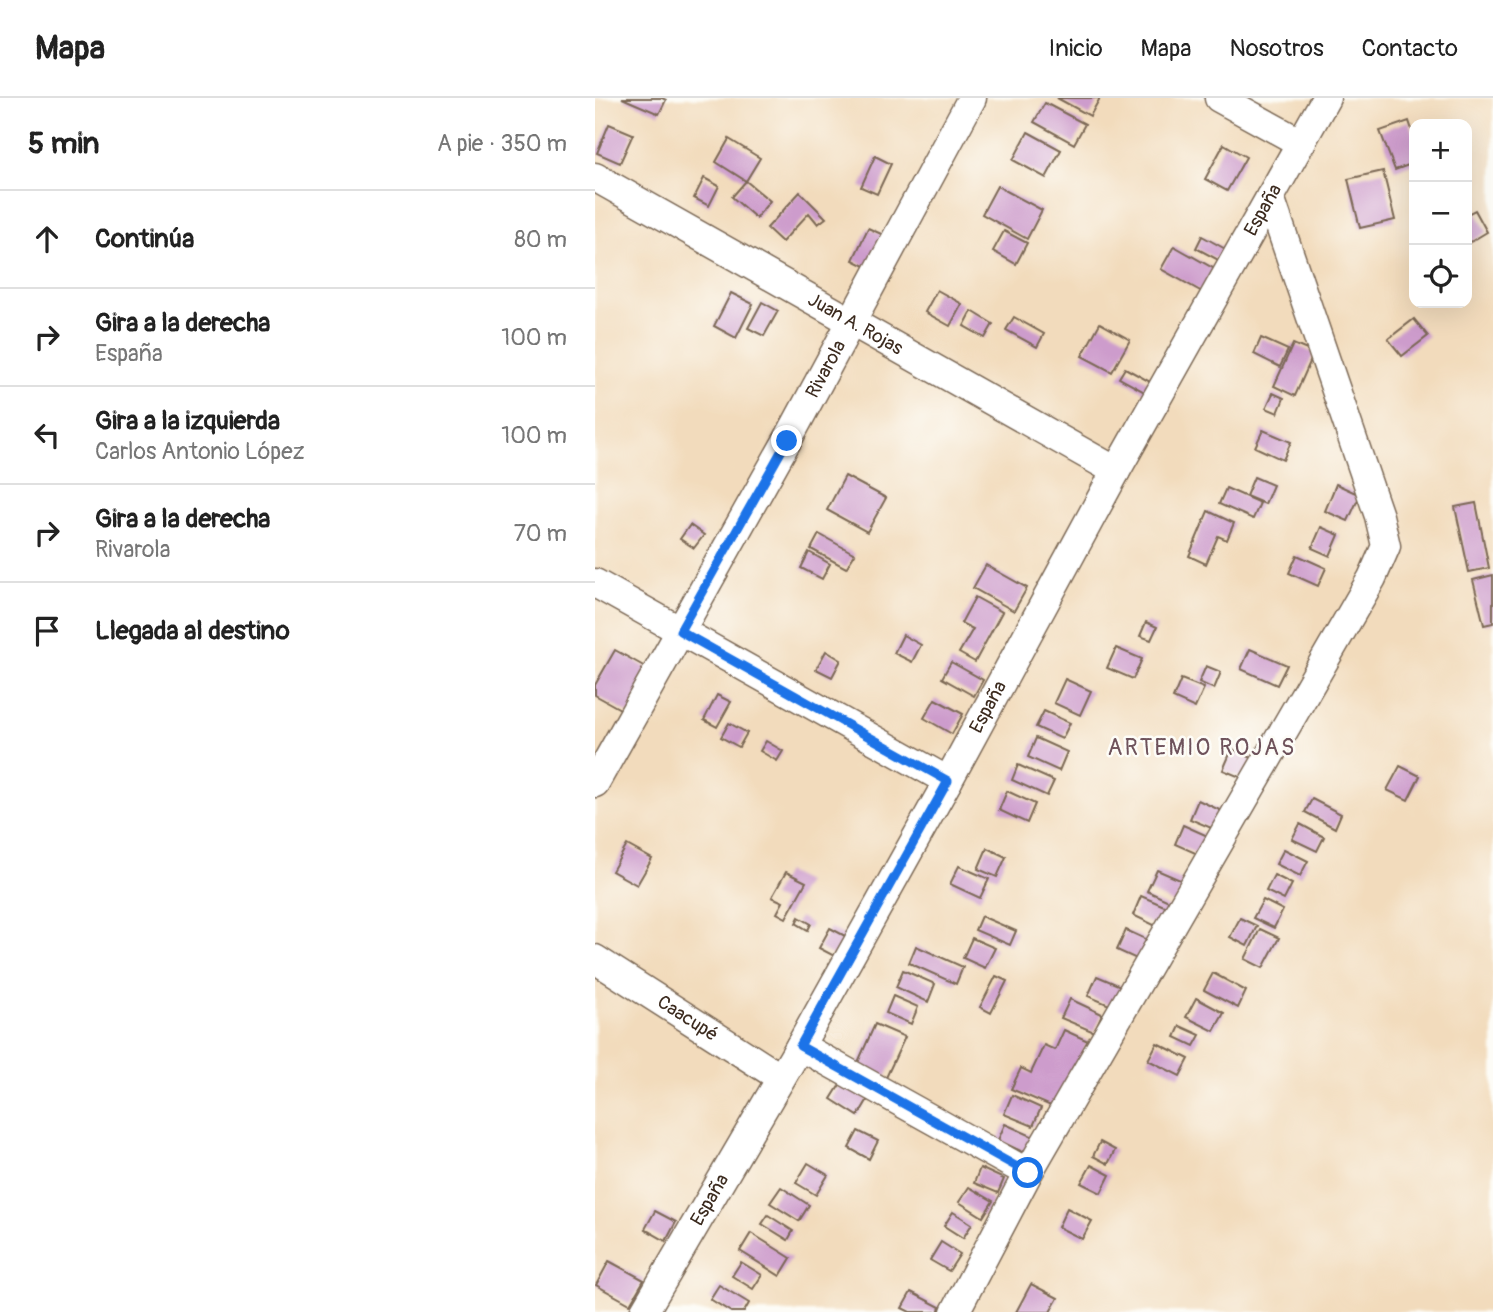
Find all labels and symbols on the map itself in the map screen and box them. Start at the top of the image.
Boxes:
street label: España [1239,180,1287,240]
street label: Juan A. Rojas [804,288,908,361]
street label: Rivarola [800,336,851,402]
route end [771,425,802,456]
street label: España [964,677,1012,737]
district label: ARTEMIO ROJAS [1108,733,1296,762]
street label: Caacupé [653,990,723,1047]
route start [1012,1157,1043,1188]
street label: España [685,1170,734,1230]

